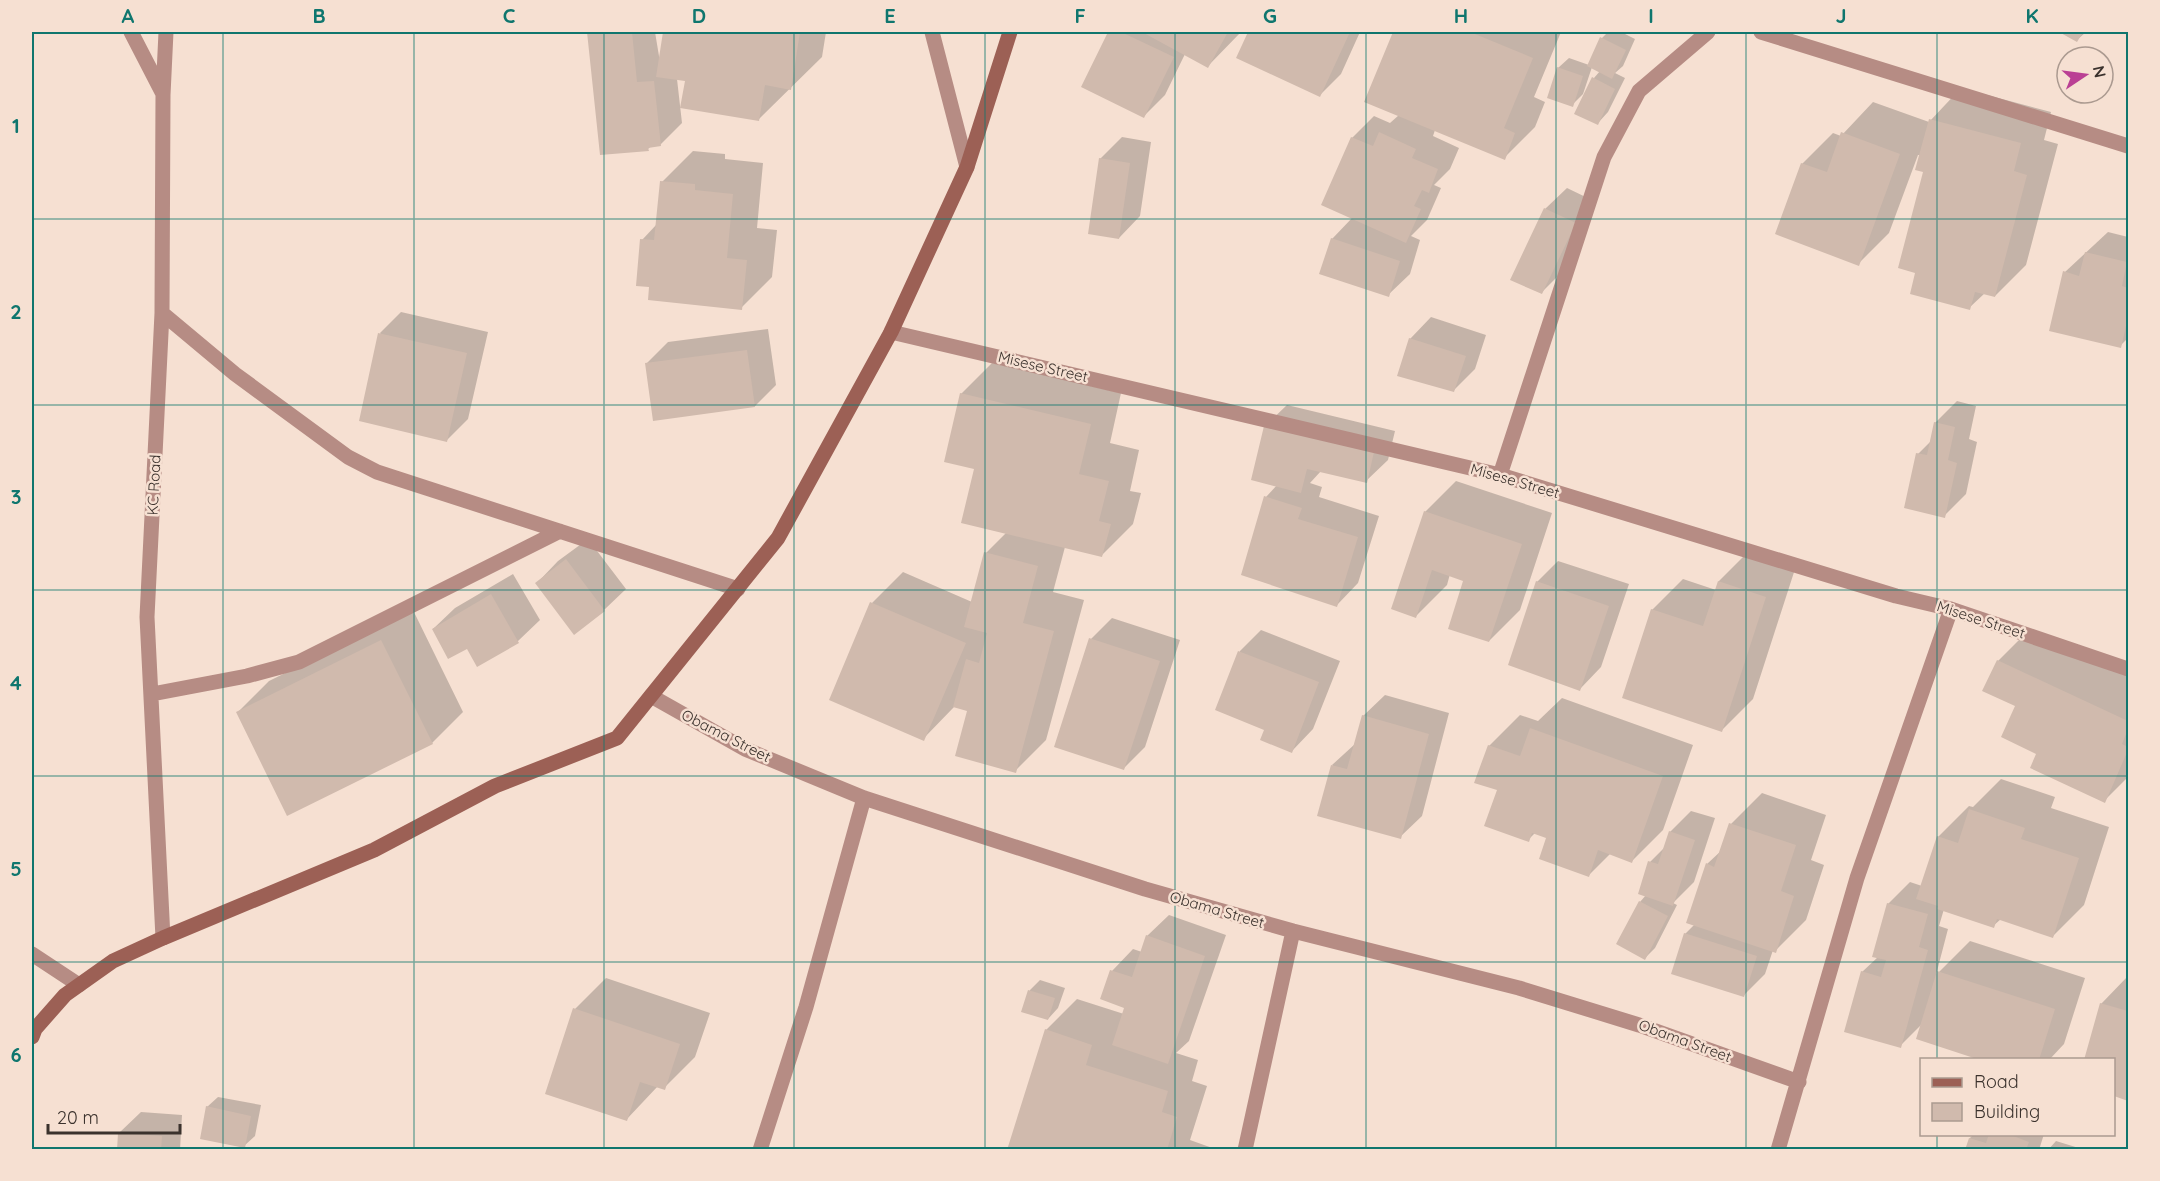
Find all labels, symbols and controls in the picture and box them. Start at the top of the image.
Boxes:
text: A [122,3,135,28]
text: B [312,3,326,28]
text: C [503,3,516,28]
text: D [692,3,706,28]
text: E [884,3,896,28]
text: F [1074,3,1086,28]
text: G [1263,3,1277,28]
text: H [1454,3,1468,28]
text: I [1648,3,1654,28]
text: J [1835,3,1847,28]
text: K [2025,3,2039,28]
north arrow [2055,45,2115,105]
text: N [2089,64,2111,80]
text: 1 [12,113,20,138]
text: 2 [10,299,22,324]
street label: Misese Street [996,347,1090,386]
street label: KC Road [142,454,165,516]
street label: Misese Street [1468,459,1562,502]
text: 3 [11,484,21,509]
street label: Misese Street [1935,596,2028,643]
text: 4 [10,670,22,695]
street label: Obama Street [678,705,774,766]
text: 5 [10,856,22,881]
street label: Obama Street [1168,887,1267,932]
street label: Obama Street [1636,1015,1734,1066]
text: 6 [10,1042,22,1067]
legend [1920,1058,2115,1136]
text: Road [1974,1070,2019,1093]
scale bar [48,1097,180,1135]
text: Building [1974,1100,2040,1123]
text: 20 m [57,1106,99,1129]

